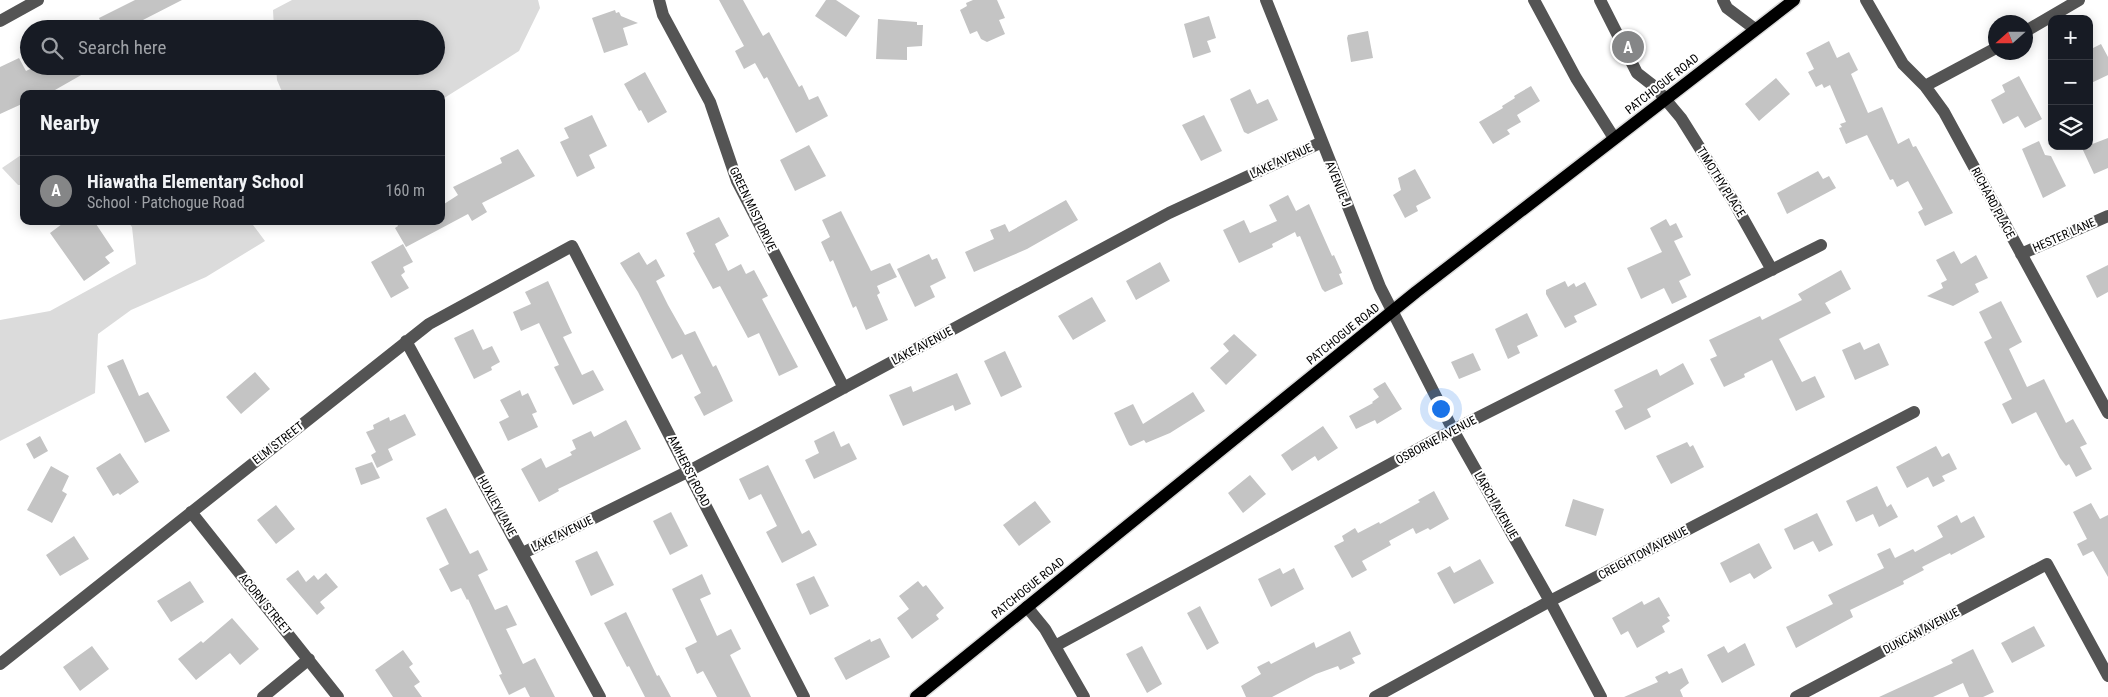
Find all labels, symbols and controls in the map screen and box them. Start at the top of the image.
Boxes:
north arrow [1988,15,2033,60]
map controls [2048,15,2093,150]
button: + [2048,15,2093,60]
search box [20,20,445,75]
pin: A [1612,28,1644,66]
icon: search [38,34,66,62]
text: Search here [78,36,166,59]
street label: PATCHOGUE ROAD [1622,51,1702,117]
button: − [2048,60,2093,105]
button: layers [2048,105,2093,150]
text: Nearby [40,111,99,135]
street label: LAKE AVENUE [1248,140,1314,182]
street label: TIMOTHY PLACE [1694,144,1748,220]
street label: AVENUE J [1323,159,1353,209]
street label: GREEN MIST DRIVE [727,165,779,253]
street label: RICHARD PLACE [1968,165,2018,241]
text: Hiawatha Elementary School [87,170,304,193]
text: A [51,181,61,200]
text: 160 m [386,181,425,200]
text: School · Patchogue Road [87,193,245,212]
street label: HESTER LANE [2030,215,2098,255]
street label: PATCHOGUE ROAD [1304,300,1382,368]
street label: LAKE AVENUE [889,324,955,368]
your location [1428,396,1454,422]
street label: OSBORNE AVENUE [1393,413,1479,467]
street label: ELM STREET [250,419,306,467]
street label: AMHERST ROAD [665,433,713,509]
street label: LARCH AVENUE [1471,469,1521,541]
street label: HUXLEY LANE [474,473,520,539]
street label: LAKE AVENUE [529,513,595,555]
street label: CREIGHTON AVENUE [1596,524,1690,582]
street label: PATCHOGUE ROAD [989,554,1067,622]
street label: ACORN STREET [236,571,294,637]
street label: DUNCAN AVENUE [1881,605,1961,657]

